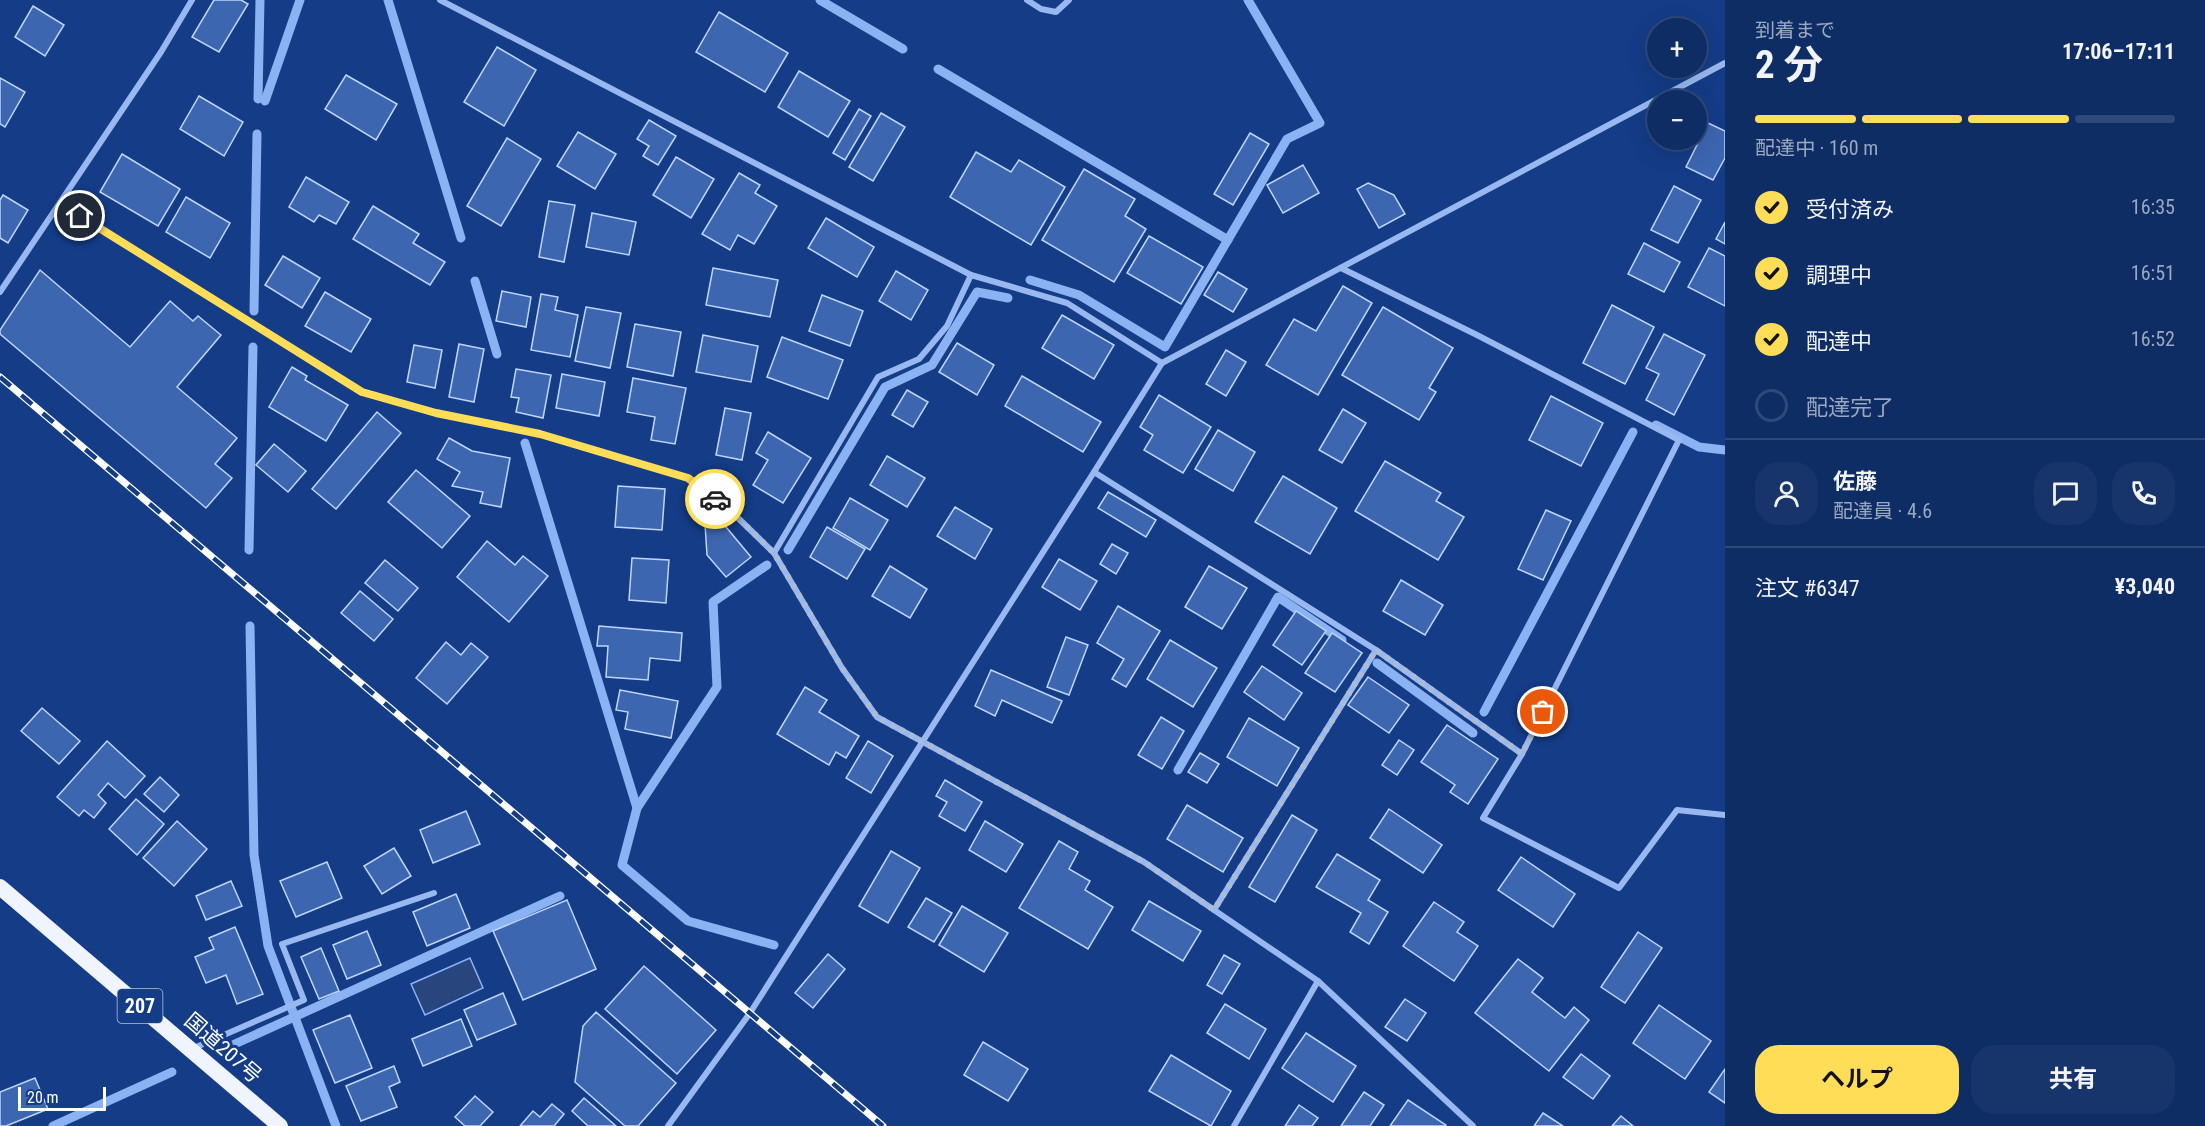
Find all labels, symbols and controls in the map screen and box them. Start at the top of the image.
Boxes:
map controls [1647,18,1707,150]
button: + [1647,18,1707,78]
text: 到着まで [1755,18,1835,42]
text: 17:06–17:11 [2062,39,2175,64]
text: 2 分 [1755,42,1823,88]
button: − [1647,90,1707,150]
text: 配達中 · 160 m [1755,136,1878,160]
pin [54,190,105,241]
icon: check [1755,191,1788,224]
text: 16:35 [2131,195,2175,219]
text: 受付済み [1806,197,1894,222]
icon: home [63,199,96,232]
icon: check [1755,257,1788,290]
text: 16:51 [2131,261,2175,285]
text: 調理中 [1806,263,1872,288]
icon: check [1755,323,1788,356]
text: 16:52 [2131,327,2175,351]
text: 配達中 [1806,329,1872,354]
text: 配達完了 [1806,395,1894,420]
button: person [1755,462,1818,525]
button: chat [2034,462,2097,525]
button: phone [2112,462,2175,525]
courier [685,469,745,529]
text: 佐藤 [1833,469,1877,494]
icon: car [699,483,732,516]
text: 配達員 · 4.6 [1833,499,1932,523]
text: ¥3,040 [2115,574,2175,599]
text: 注文 #6347 [1755,576,1860,601]
pin [1517,686,1568,737]
icon: bag [1526,695,1559,728]
road number: 207 [118,989,162,1023]
street label: 国道207号 [180,1008,266,1088]
button: ヘルプ [1755,1045,1959,1114]
button: 共有 [1971,1045,2175,1114]
scale bar [18,1084,106,1112]
text: 20 m [27,1088,59,1107]

